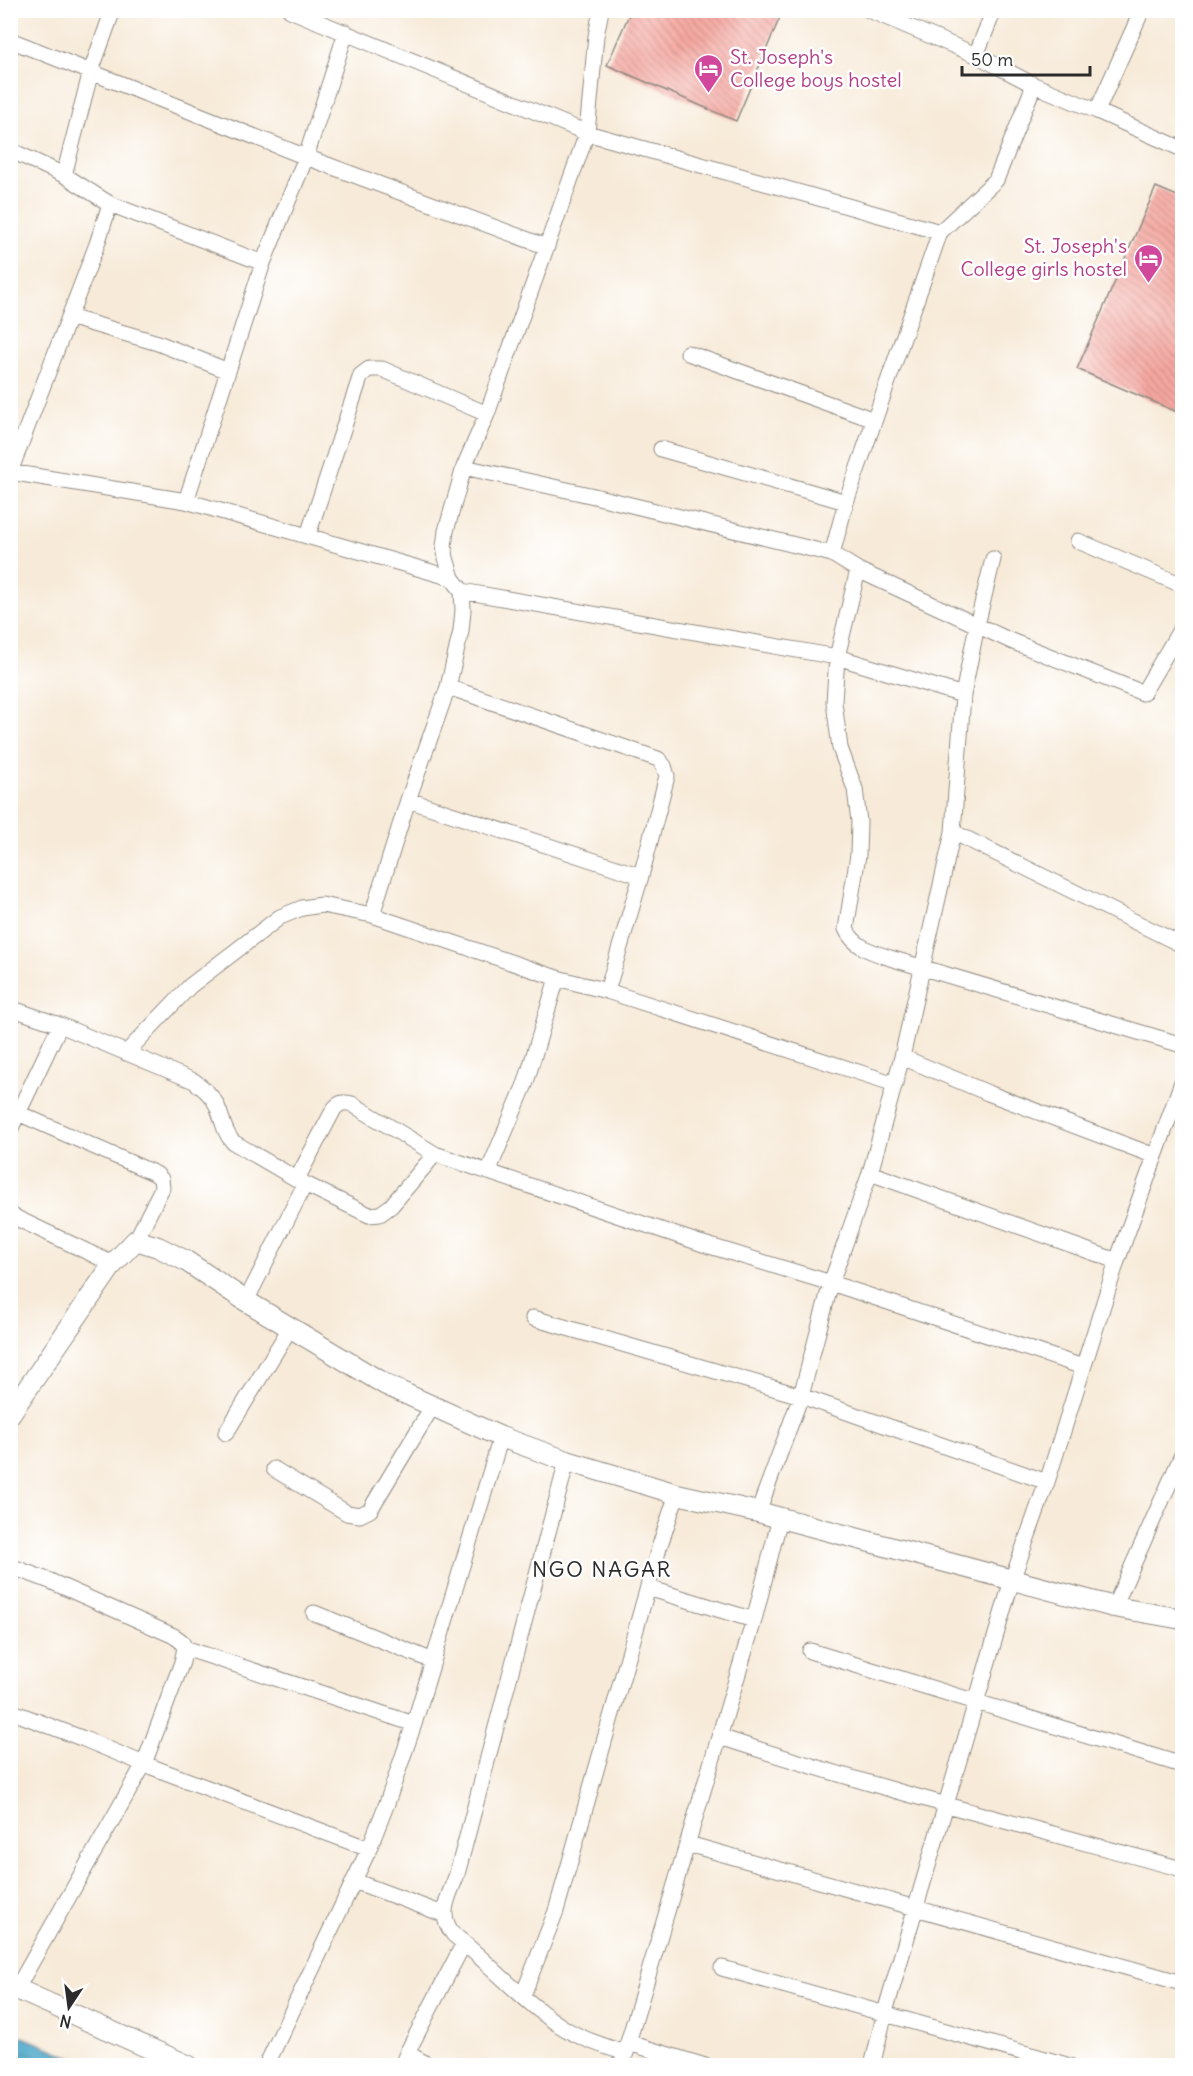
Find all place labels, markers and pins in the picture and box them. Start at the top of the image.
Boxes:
place label: St. Joseph's College boys hostel [730,44,902,92]
hotel icon: St. Joseph's College boys hostel [693,52,725,94]
place label: St. Joseph's College girls hostel [961,233,1127,281]
hotel icon: St. Joseph's College girls hostel [1132,242,1164,284]

